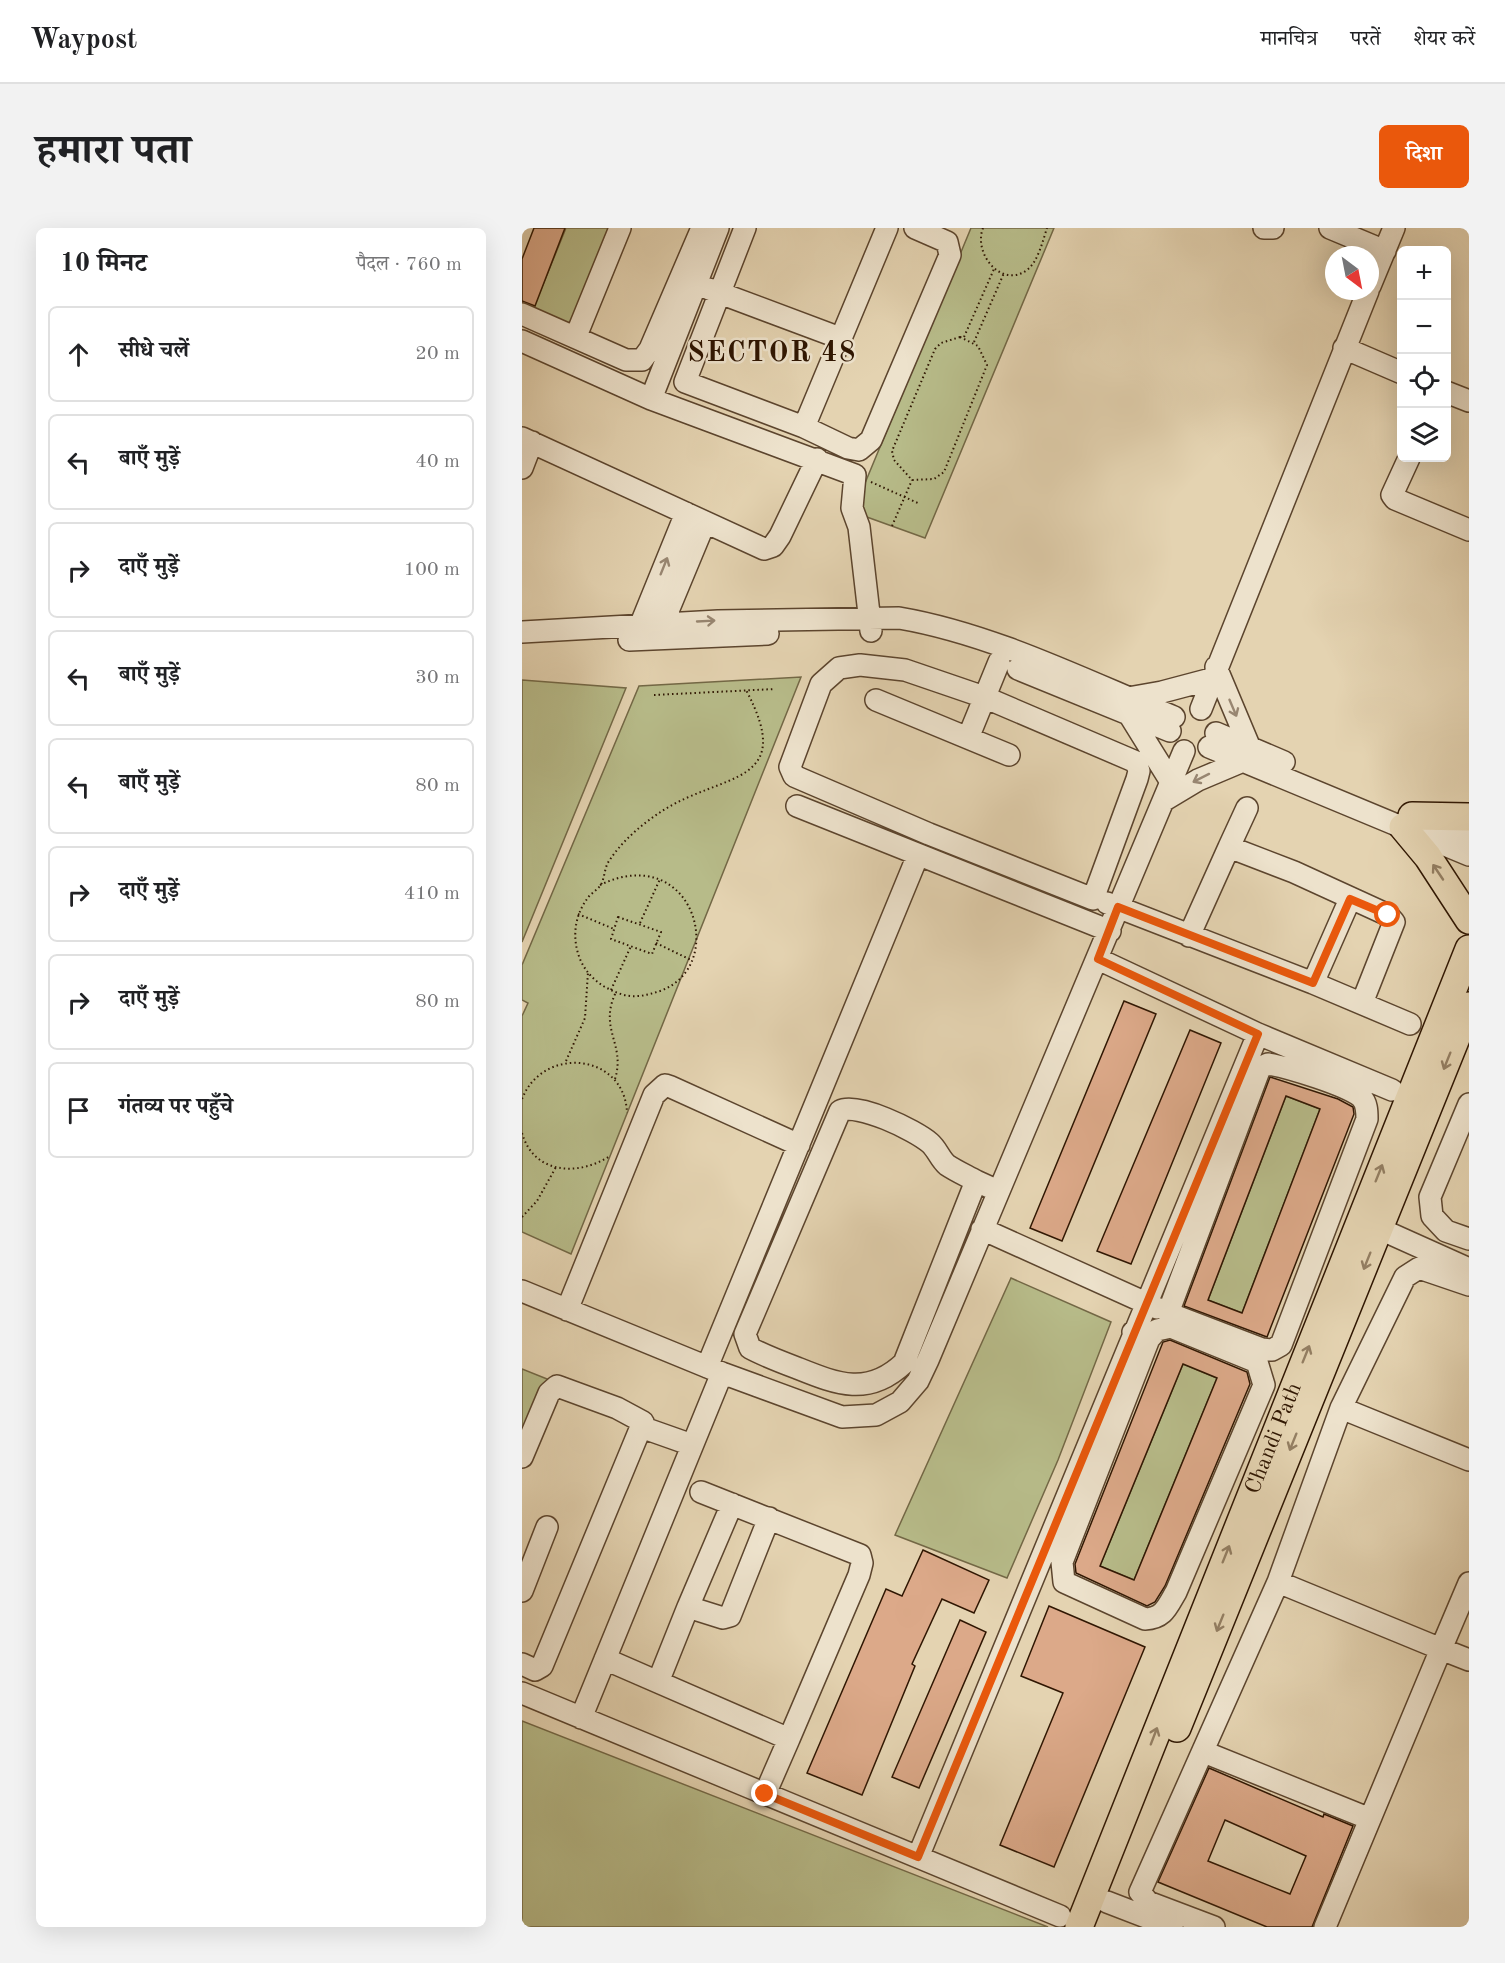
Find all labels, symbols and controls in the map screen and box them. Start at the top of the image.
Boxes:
text: Waypost [30,27,137,55]
text: मानचित्र [1261,29,1317,50]
text: परतें [1350,29,1380,50]
text: शेयर करें [1413,29,1475,50]
button: दिशा [1379,125,1469,188]
text: हमारा पता [36,131,191,173]
north arrow [1325,246,1379,300]
map controls [1397,246,1451,462]
button: + [1397,246,1451,300]
text: 10 मिनट [60,251,147,277]
text: पैदल · 760 m [356,255,462,275]
button: − [1397,300,1451,354]
icon: ahead [62,338,95,371]
text: सीधे चलें [119,340,189,362]
district label: SECTOR 48 [687,340,857,368]
text: 20 m [415,344,460,364]
button: locate [1397,354,1451,408]
button: layers [1397,408,1451,462]
icon: left [62,446,95,479]
text: बाएँ मुड़ें [119,448,180,470]
text: 40 m [415,452,460,472]
icon: right [62,554,95,587]
text: दाएँ मुड़ें [119,556,179,578]
one-way arrow [659,557,670,576]
text: 100 m [404,560,460,580]
one-way arrow [696,616,716,627]
icon: left [62,662,95,695]
text: बाएँ मुड़ें [119,664,180,686]
text: 30 m [415,668,460,688]
one-way arrow [1228,698,1239,716]
icon: left [62,770,95,803]
text: बाएँ मुड़ें [119,772,180,794]
one-way arrow [1193,773,1211,785]
text: 80 m [415,776,460,796]
one-way arrow [1432,865,1444,881]
icon: right [62,878,95,911]
text: दाएँ मुड़ें [119,880,179,902]
text: 410 m [404,884,460,904]
route start [1374,901,1400,927]
icon: right [62,986,95,1019]
text: दाएँ मुड़ें [119,988,179,1010]
text: 80 m [415,992,460,1012]
one-way arrow [1441,1051,1452,1069]
icon: arrive [62,1094,95,1127]
text: गंतव्य पर पहुँचे [119,1096,233,1118]
one-way arrow [1374,1164,1385,1182]
one-way arrow [1361,1251,1372,1270]
one-way arrow [1301,1345,1312,1363]
street label: Chandi Path [1242,1380,1306,1497]
one-way arrow [1287,1432,1298,1451]
one-way arrow [1221,1546,1232,1564]
one-way arrow [1214,1613,1225,1631]
one-way arrow [1149,1727,1160,1746]
route end [751,1780,777,1806]

